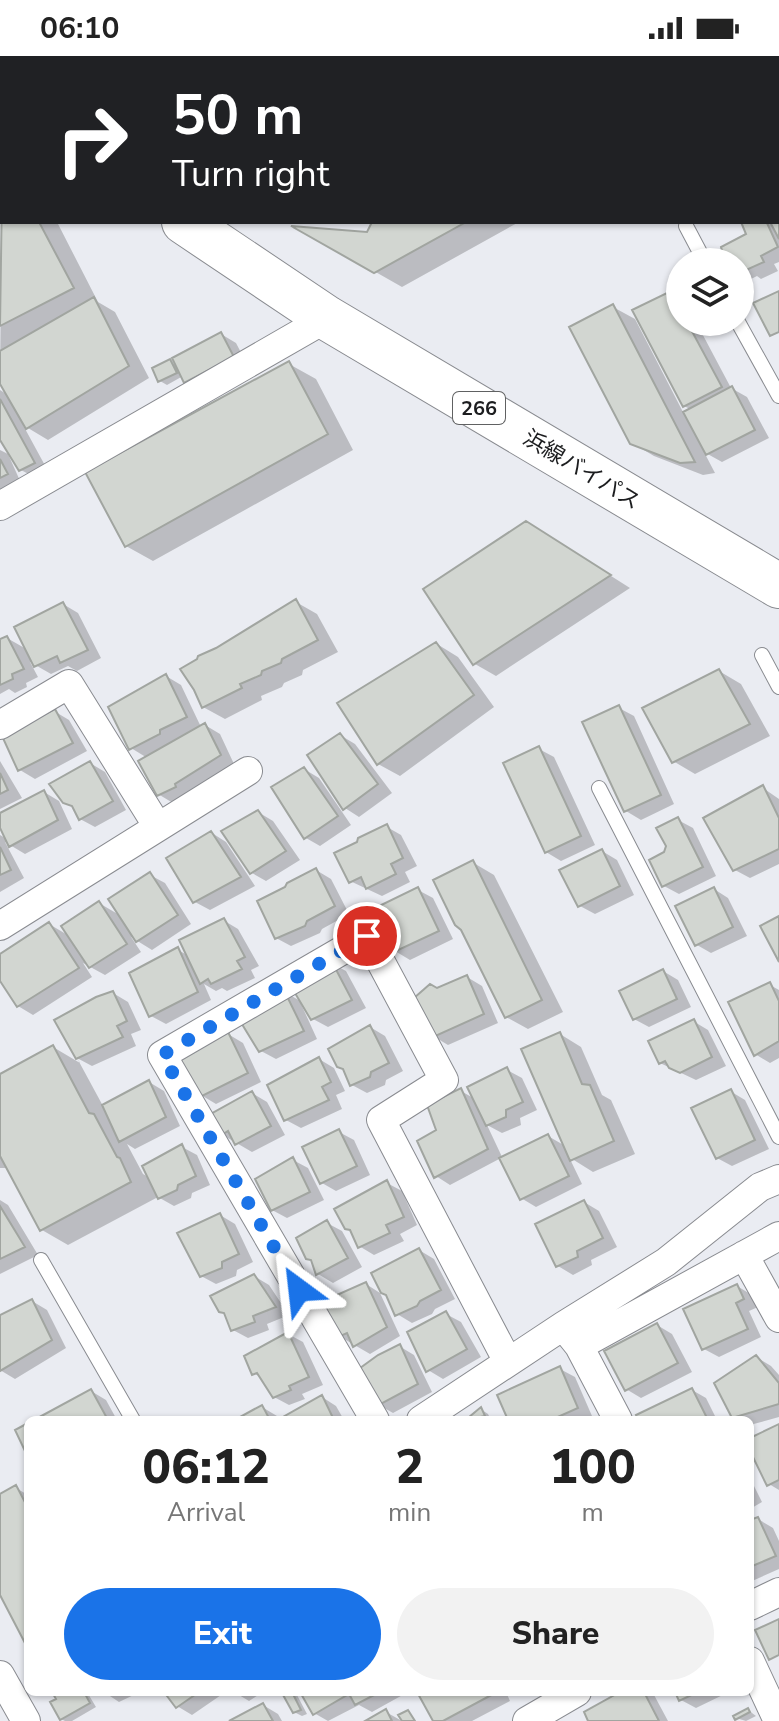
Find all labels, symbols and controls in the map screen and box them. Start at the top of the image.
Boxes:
text: 06:10 [40,8,119,49]
text: 50 m [172,77,303,154]
icon: right [40,88,144,192]
text: Turn right [172,150,329,199]
map controls [666,248,754,336]
button: layers [666,248,754,336]
road number: 266 [453,392,505,424]
street label: 浜線バイパス [517,423,646,517]
pin [333,902,401,970]
icon: arrive [345,914,389,958]
position arrow [257,1248,341,1332]
text: 06:12 [142,1434,270,1500]
text: 2 [395,1434,424,1500]
text: 100 [549,1434,636,1500]
text: Arrival [167,1495,245,1530]
text: min [388,1495,431,1530]
text: m [581,1495,604,1530]
button: Exit [64,1588,381,1680]
button: Share [397,1588,714,1680]

